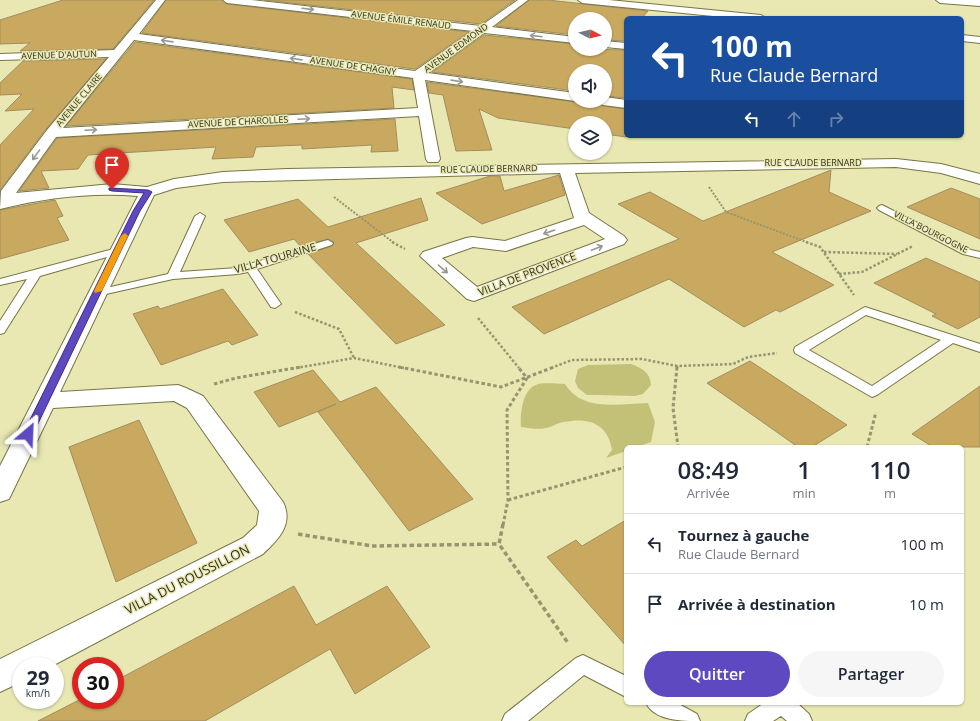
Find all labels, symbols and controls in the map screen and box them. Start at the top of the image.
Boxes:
one-way arrow [301,6,314,13]
street label: AVENUE ÉMILE RENAUD [350,7,452,32]
north arrow [568,12,612,56]
map controls [568,12,612,160]
street label: AVENUE EDMOND [421,20,491,75]
text: 100 m [710,27,793,65]
one-way arrow [530,32,543,40]
icon: left [644,32,696,84]
one-way arrow [161,37,174,45]
street label: AVENUE D'AUTUN [21,47,97,62]
street label: AVENUE DE CHAGNY [309,53,398,78]
one-way arrow [290,55,303,62]
text: Rue Claude Bernard [710,63,878,87]
button: sound [568,64,612,108]
street label: AVENUE CLAIRE [52,70,105,129]
one-way arrow [450,77,463,85]
icon: left [741,108,763,130]
icon: ahead [783,108,805,130]
icon: right [825,108,847,130]
street label: AVENUE DE CHAROLLES [187,112,289,131]
one-way arrow [297,115,310,122]
button: layers [568,116,612,160]
one-way arrow [84,127,97,134]
pin [95,148,129,189]
one-way arrow [32,149,40,160]
icon: arrive [101,154,123,176]
street label: RUE CLAUDE BERNARD [765,156,861,169]
street label: RUE CLAUDE BERNARD [440,161,538,176]
street label: VILLA BOURGOGNE [892,207,971,256]
one-way arrow [543,228,555,236]
street label: VILLA TOURAINE [232,239,318,276]
one-way arrow [590,243,602,251]
street label: VILLA DE PROVENCE [476,248,578,299]
one-way arrow [438,264,449,273]
position arrow [7,413,49,455]
text: 08:49 [678,453,739,486]
text: 1 [797,453,811,486]
text: 110 [869,453,910,486]
text: Arrivée [687,484,730,502]
text: min [793,484,816,502]
text: m [884,484,896,502]
text: Tournez à gauche [678,525,809,545]
icon: left [644,533,666,555]
text: 100 m [900,534,944,554]
street label: VILLA DU ROUSSILLON [122,540,252,618]
text: Rue Claude Bernard [678,545,799,563]
icon: arrive [644,593,666,615]
text: Arrivée à destination [678,594,836,614]
text: 10 m [909,594,944,614]
button: Quitter [644,651,790,697]
button: Partager [798,651,944,697]
speed limit sign: 30 [72,657,124,709]
text: 29 [27,664,49,691]
text: km/h [26,686,50,700]

